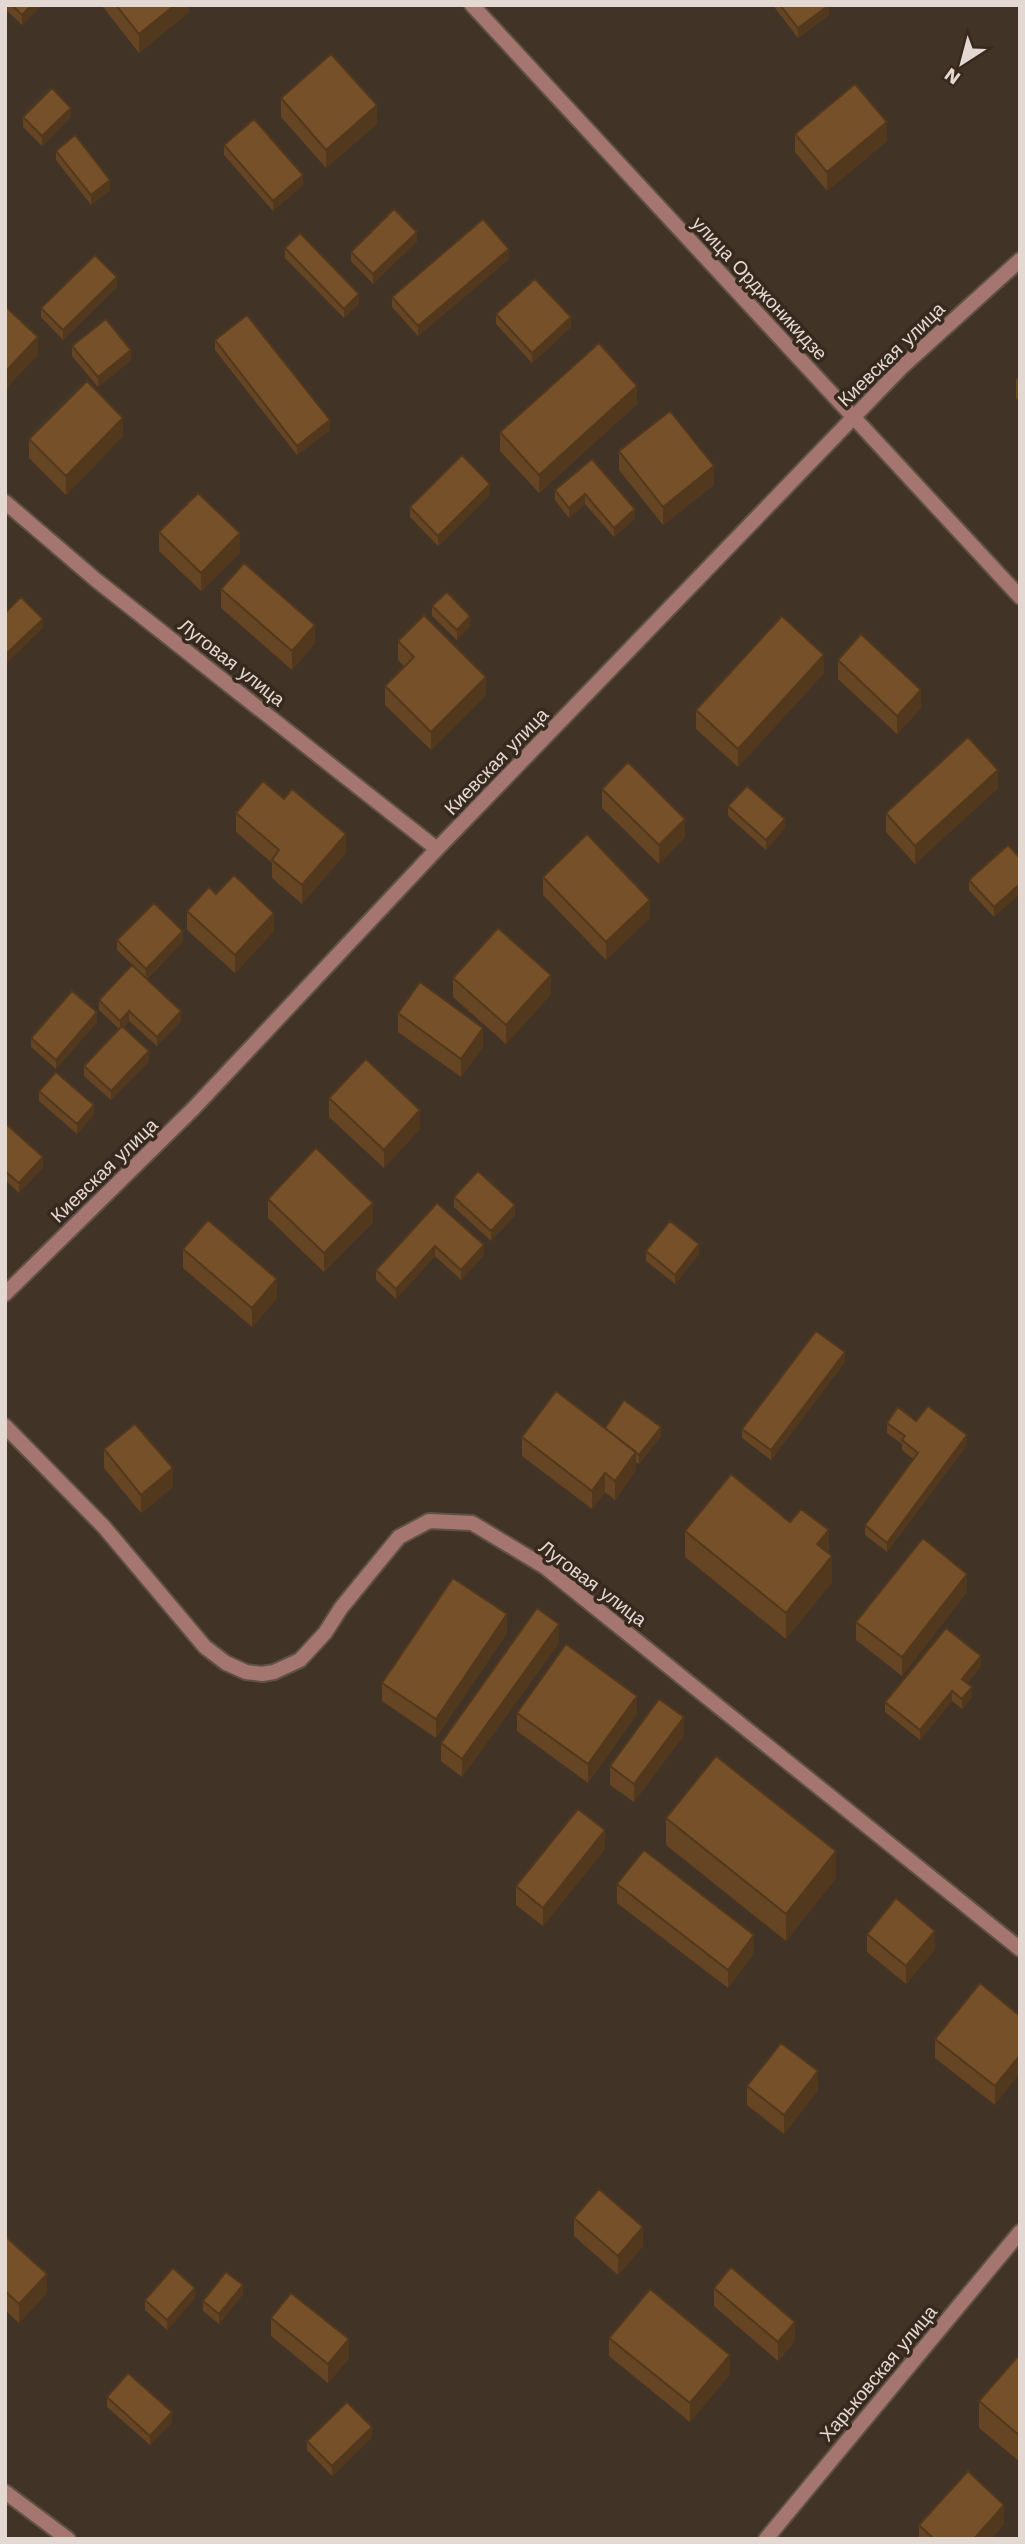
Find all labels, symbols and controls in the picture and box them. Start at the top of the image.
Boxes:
north arrow [927,28,997,98]
text: N [940,63,965,90]
street label: улица Орджоникидзе [687,212,832,365]
street label: Киевская улица [833,297,950,411]
street label: Луговая улица [174,614,290,711]
street label: Киевская улица [439,703,554,820]
street label: Киевская улица [46,1113,163,1227]
street label: Луговая улица [534,1535,651,1632]
street label: Харьковская улица [815,2300,942,2446]

